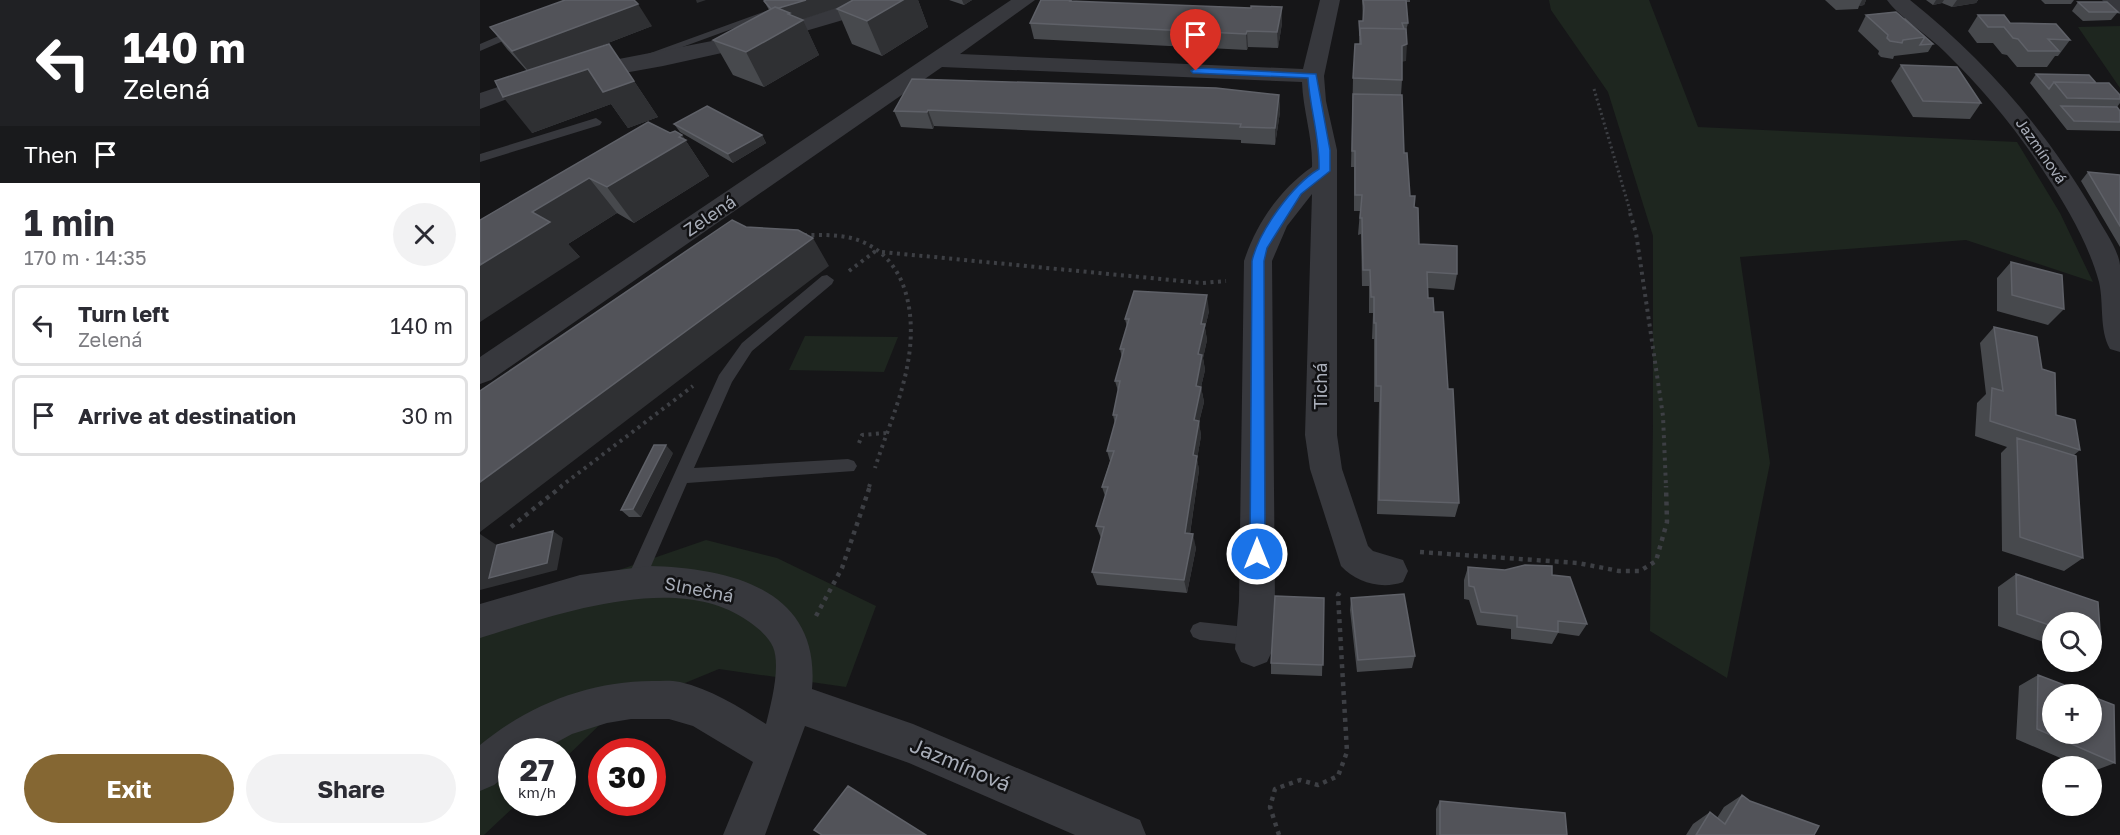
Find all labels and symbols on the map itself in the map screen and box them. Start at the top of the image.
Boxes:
pin [1170,9,1221,71]
street label: Jazmínová [2013,114,2071,187]
street label: Zelená [679,190,740,241]
street label: Tichá [1309,362,1331,410]
position arrow [1225,522,1289,586]
street label: Slnečná [663,572,736,606]
street label: Jazmínová [906,731,1015,797]
speed limit sign: 30 [588,738,666,816]

